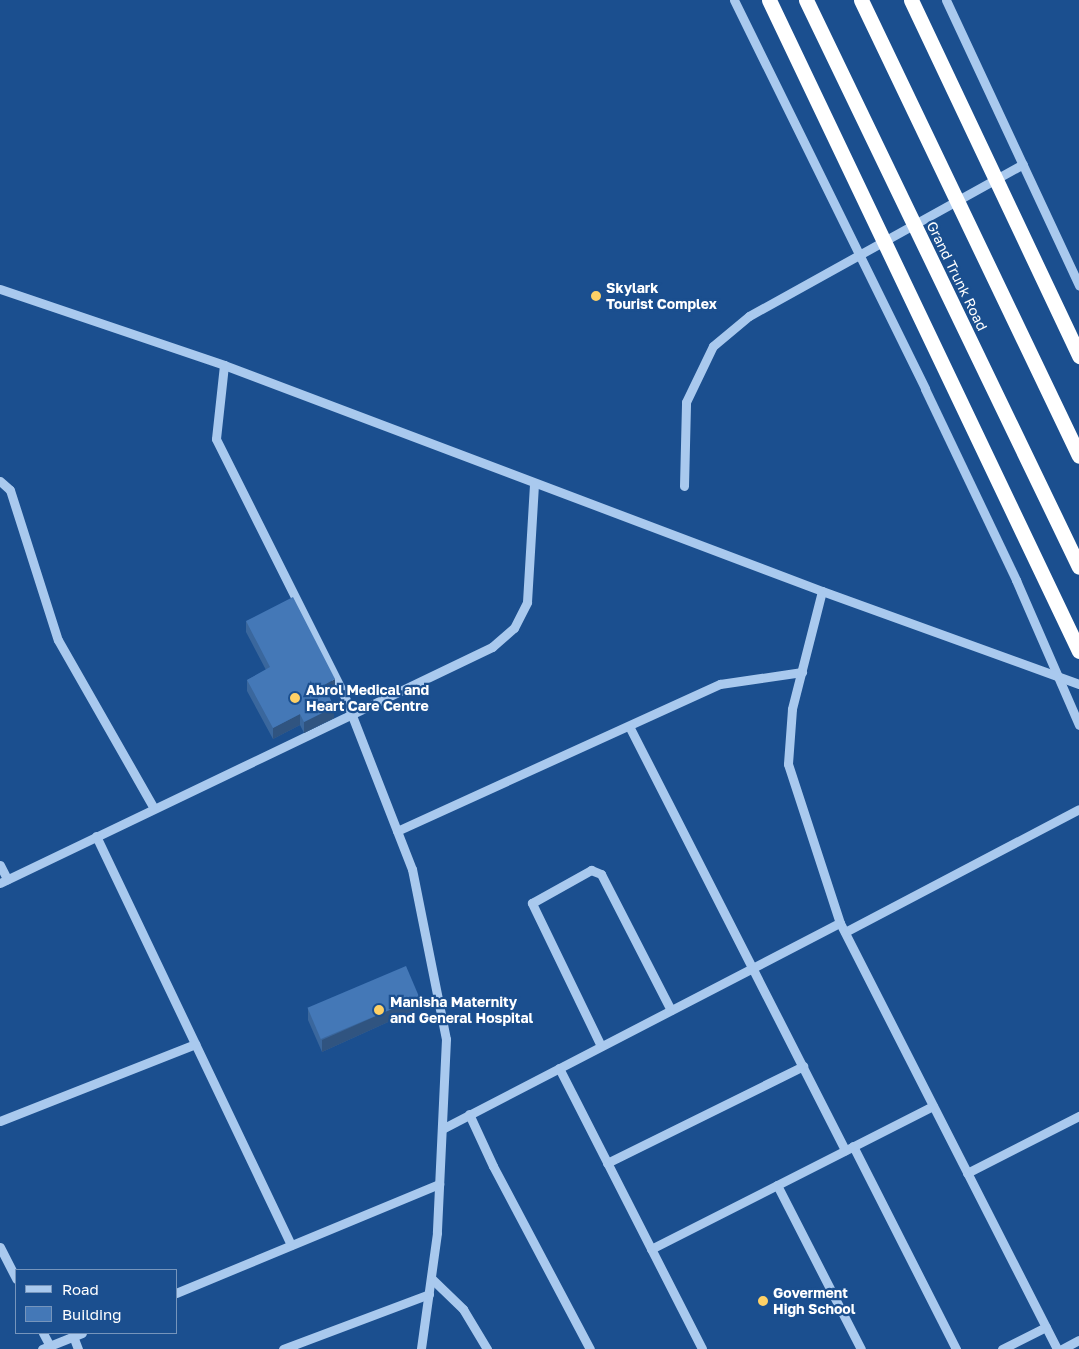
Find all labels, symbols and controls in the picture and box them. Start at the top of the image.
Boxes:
street label: Grand Trunk Road [923,219,991,333]
place label: Skylark Tourist Complex [606,280,717,312]
marker: Skylark Tourist Complex [590,290,602,302]
place label: Abrol Medical and Heart Care Centre [306,682,429,714]
marker: Abrol Medical and Heart Care Centre [288,691,302,705]
place label: Manisha Maternity and General Hospital [390,994,533,1026]
marker: Manisha Maternity and General Hospital [372,1003,386,1017]
legend [15,1269,178,1334]
text: Road [62,1280,99,1298]
place label: Goverment High School [773,1285,855,1318]
marker: Goverment High School [757,1295,769,1307]
text: Building [62,1305,122,1323]

